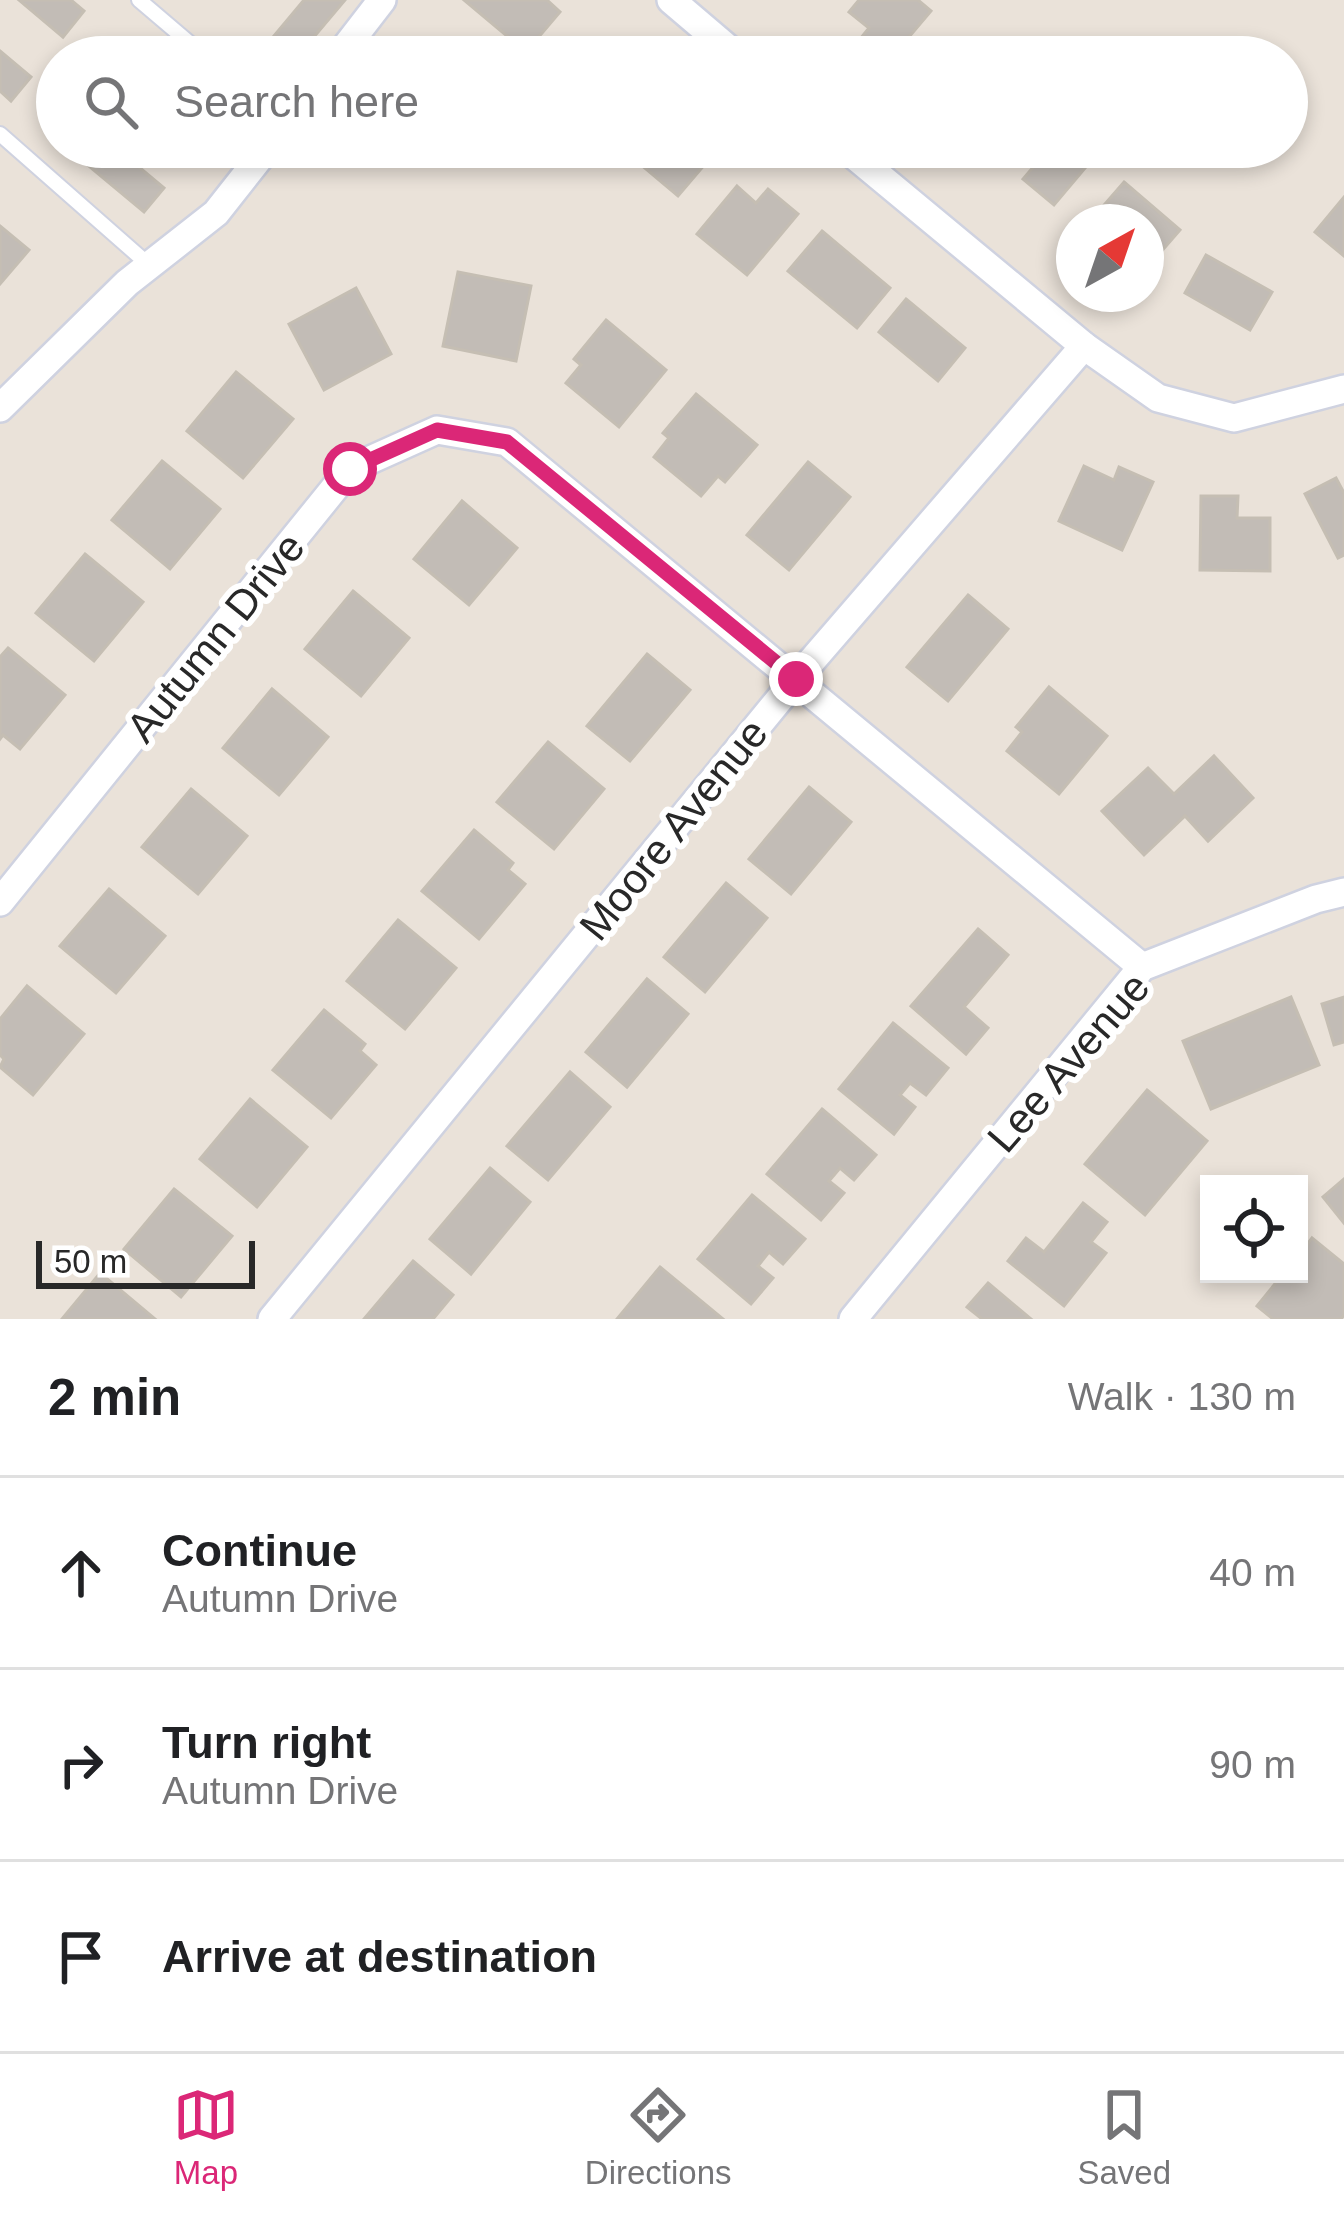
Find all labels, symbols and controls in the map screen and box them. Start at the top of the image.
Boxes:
search box [36,36,1308,168]
icon: search [78,69,144,135]
text: Search here [174,76,419,127]
north arrow [1056,204,1164,312]
route start [323,442,377,496]
street label: Autumn Drive [117,524,314,751]
route end [769,652,823,706]
street label: Moore Avenue [570,710,777,949]
street label: Lee Avenue [978,963,1159,1161]
map controls [1200,1175,1308,1283]
button: locate [1200,1175,1308,1283]
scale bar [36,1235,255,1288]
text: 50 m [54,1243,127,1280]
text: 2 min [48,1369,181,1426]
text: Walk · 130 m [1068,1375,1296,1418]
text: Continue [162,1525,357,1576]
icon: ahead [48,1540,114,1606]
text: 40 m [1209,1551,1296,1594]
text: Autumn Drive [162,1577,398,1620]
text: Turn right [162,1717,371,1768]
icon: right [48,1732,114,1798]
text: 90 m [1209,1743,1296,1786]
text: Autumn Drive [162,1769,398,1812]
icon: arrive [48,1924,114,1990]
text: Arrive at destination [162,1931,597,1982]
tab: Map [173,2082,239,2192]
tab: Directions [585,2082,732,2192]
tab: Saved [1077,2082,1171,2192]

